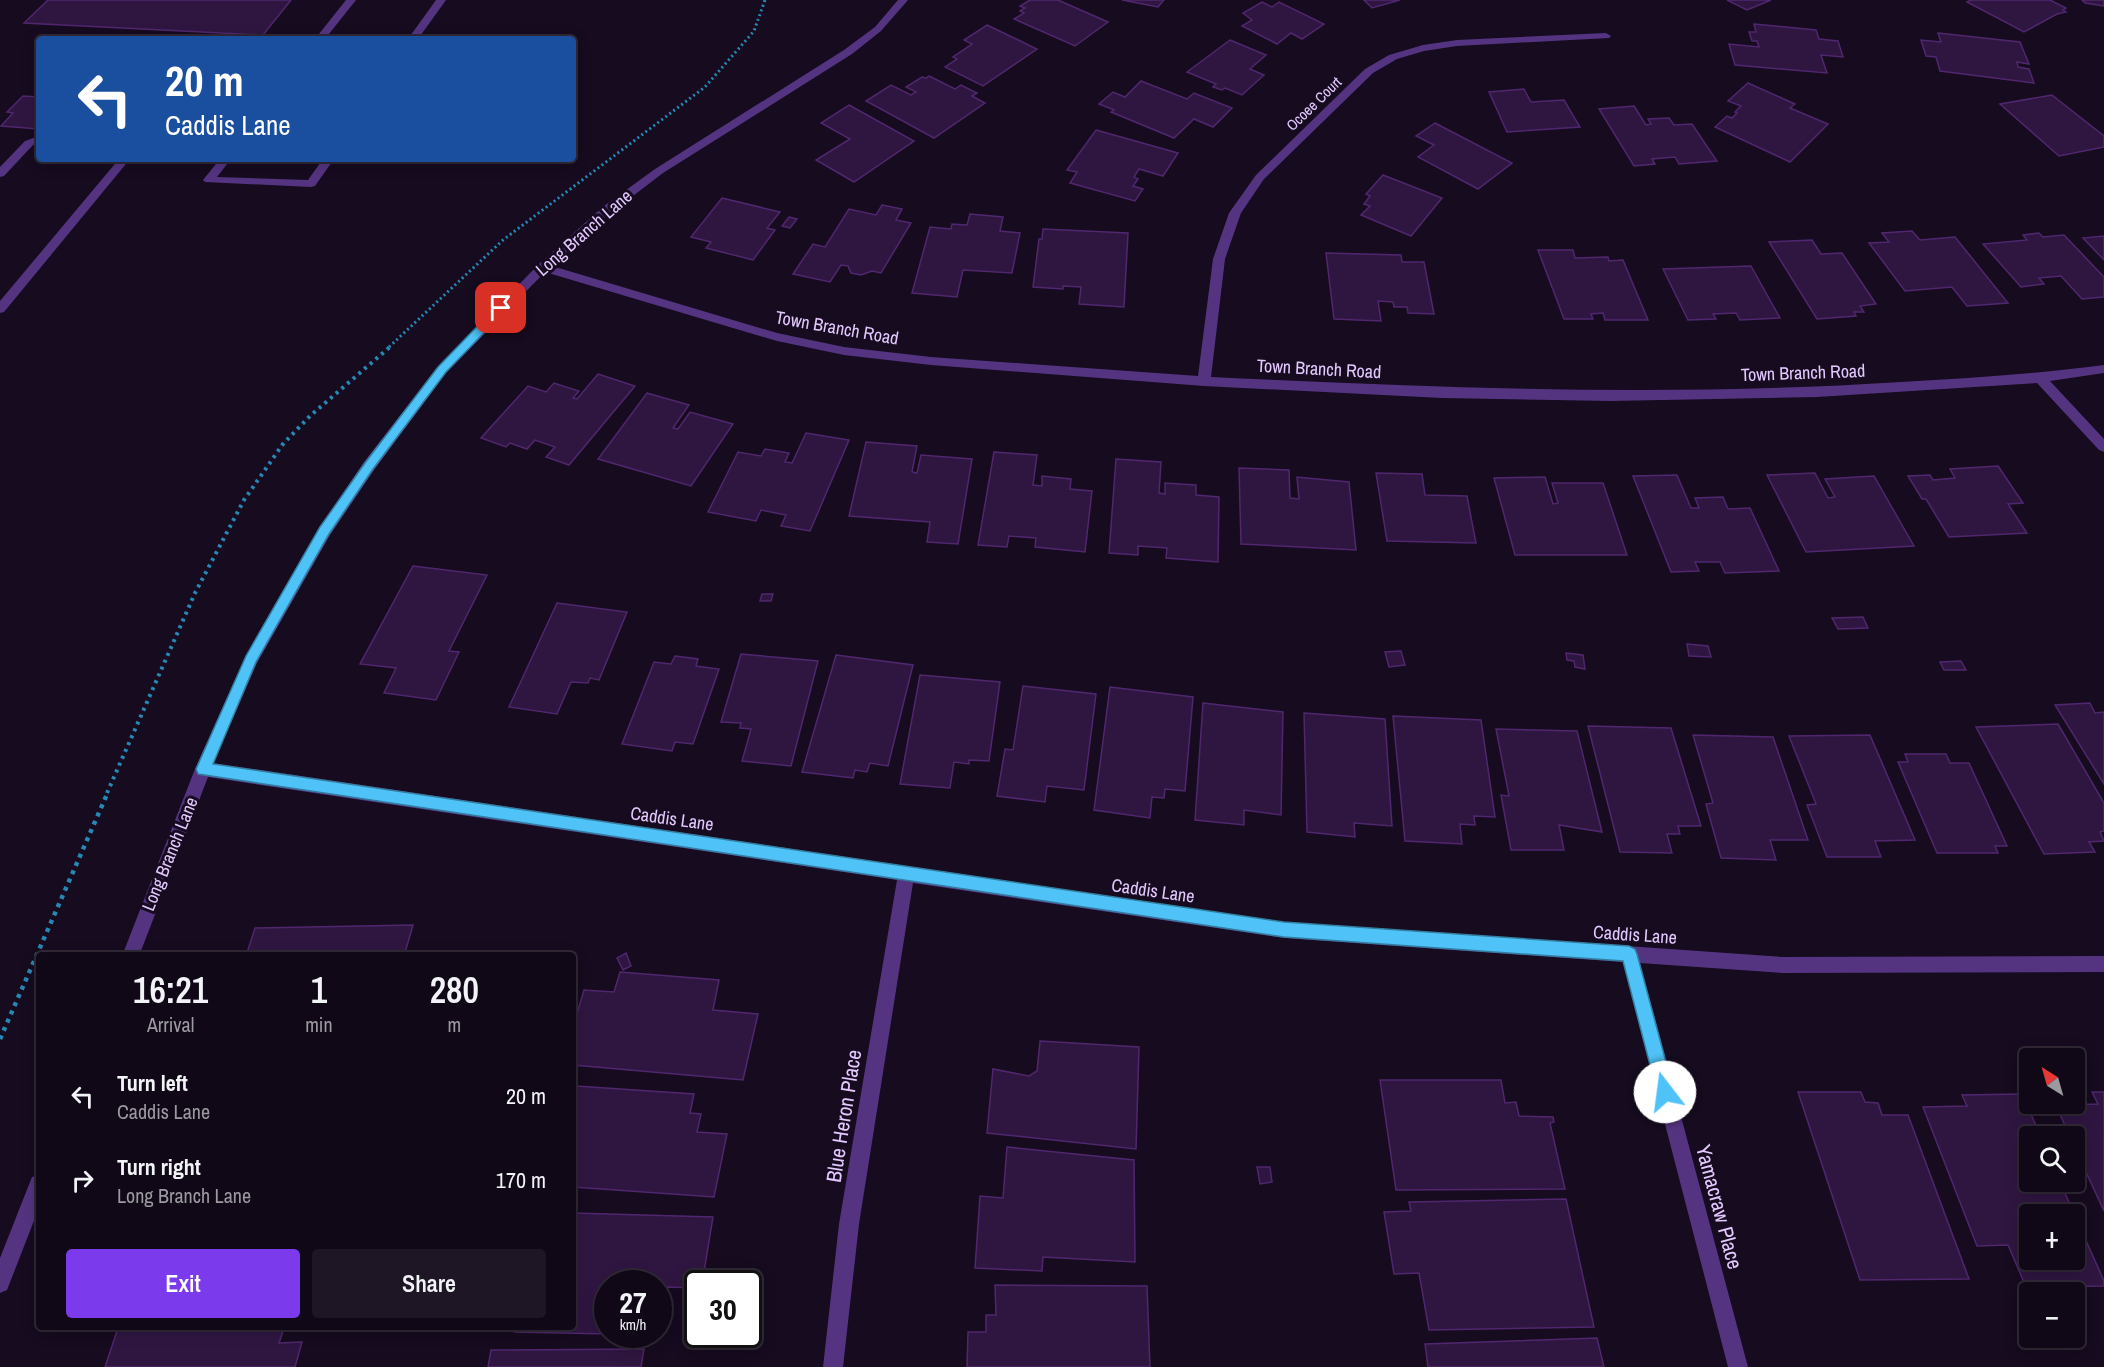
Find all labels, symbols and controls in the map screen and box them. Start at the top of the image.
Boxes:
text: 20 m [165,53,244,109]
icon: left [66,60,144,138]
street label: Ocoee Court [1281,71,1346,135]
text: Caddis Lane [165,107,291,143]
street label: Long Branch Lane [530,184,637,282]
pin [475,282,526,333]
icon: arrive [484,291,517,324]
street label: Town Branch Road [774,304,901,351]
street label: Town Branch Road [1256,353,1382,384]
street label: Town Branch Road [1740,358,1866,387]
street label: Long Branch Lane [135,793,204,914]
street label: Caddis Lane [629,800,715,837]
street label: Caddis Lane [1110,872,1196,909]
street label: Caddis Lane [1592,919,1678,950]
text: 16:21 [133,966,208,1014]
text: 1 [311,966,327,1014]
text: 280 [430,966,479,1014]
text: Arrival [147,1011,194,1038]
text: min [305,1011,333,1038]
text: m [447,1011,461,1038]
street label: Blue Heron Place [819,1047,868,1184]
north arrow [2019,1048,2085,1114]
map controls [2019,1048,2085,1348]
position arrow [1633,1060,1697,1124]
text: Turn left [117,1068,188,1098]
icon: left [66,1080,99,1113]
text: 20 m [506,1081,546,1111]
text: Caddis Lane [117,1098,210,1125]
button: search [2019,1126,2085,1192]
street label: Yamacraw Place [1689,1141,1750,1272]
text: Turn right [117,1152,201,1182]
icon: right [66,1164,99,1197]
text: 170 m [496,1165,546,1195]
text: Long Branch Lane [117,1182,251,1209]
button: + [2019,1204,2085,1270]
button: Exit [66,1249,300,1318]
button: Share [312,1249,546,1318]
speed limit sign: 30 [684,1270,762,1348]
text: 27 [619,1282,647,1322]
button: − [2019,1282,2085,1348]
text: km/h [620,1314,646,1335]

